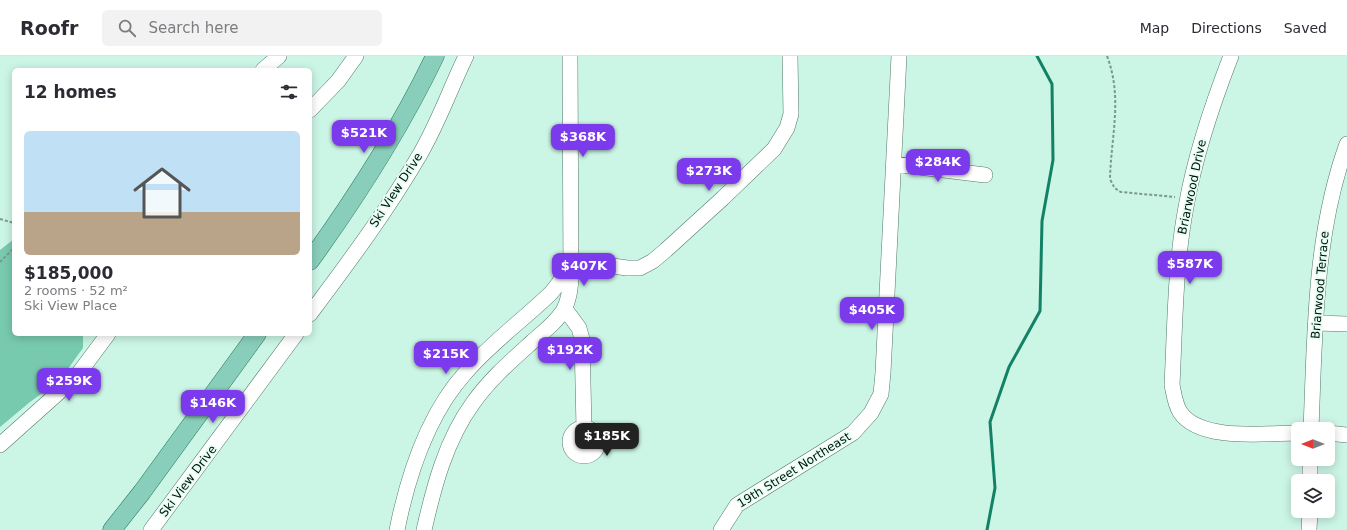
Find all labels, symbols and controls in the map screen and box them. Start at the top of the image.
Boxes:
search box [102,10,382,46]
text: Roofr [20,17,78,39]
icon: search [116,17,138,39]
text: Search here [148,19,238,37]
text: Map [1140,20,1169,36]
text: Directions [1191,20,1262,36]
text: Saved [1284,20,1327,36]
icon: filters [278,81,300,103]
text: 12 homes [24,82,117,102]
pin: $521K [336,120,392,154]
pin: $368K [555,124,611,158]
text: $521K [341,125,387,140]
text: $368K [560,129,606,144]
street label: Briarwood Drive [1175,138,1209,236]
pin: $284K [910,149,966,183]
street label: Ski View Drive [367,150,425,230]
text: $284K [915,154,961,169]
icon: home [126,157,198,229]
pin: $273K [681,158,737,192]
text: $273K [686,163,732,178]
street label: Briarwood Terrace [1308,230,1332,340]
pin: $587K [1162,251,1218,285]
pin: $407K [556,253,612,287]
text: $587K [1167,256,1213,271]
text: $407K [561,258,607,273]
text: $185,000 [24,263,113,283]
text: 2 rooms · 52 m² [24,283,128,298]
pin: $405K [844,297,900,331]
text: Ski View Place [24,298,117,313]
text: $405K [849,302,895,317]
pin: $192K [542,337,598,371]
pin: $215K [418,341,474,375]
text: $192K [547,342,593,357]
text: $215K [423,346,469,361]
pin: $259K [41,368,97,402]
text: $259K [46,373,92,388]
pin: $146K [185,390,241,424]
text: $146K [190,395,236,410]
north arrow [1291,422,1335,466]
map controls [1291,422,1335,518]
pin: $185K [579,423,635,457]
text: $185K [584,428,630,443]
street label: 19th Street Northeast [735,429,853,511]
street label: Ski View Drive [157,442,219,520]
button: layers [1291,474,1335,518]

